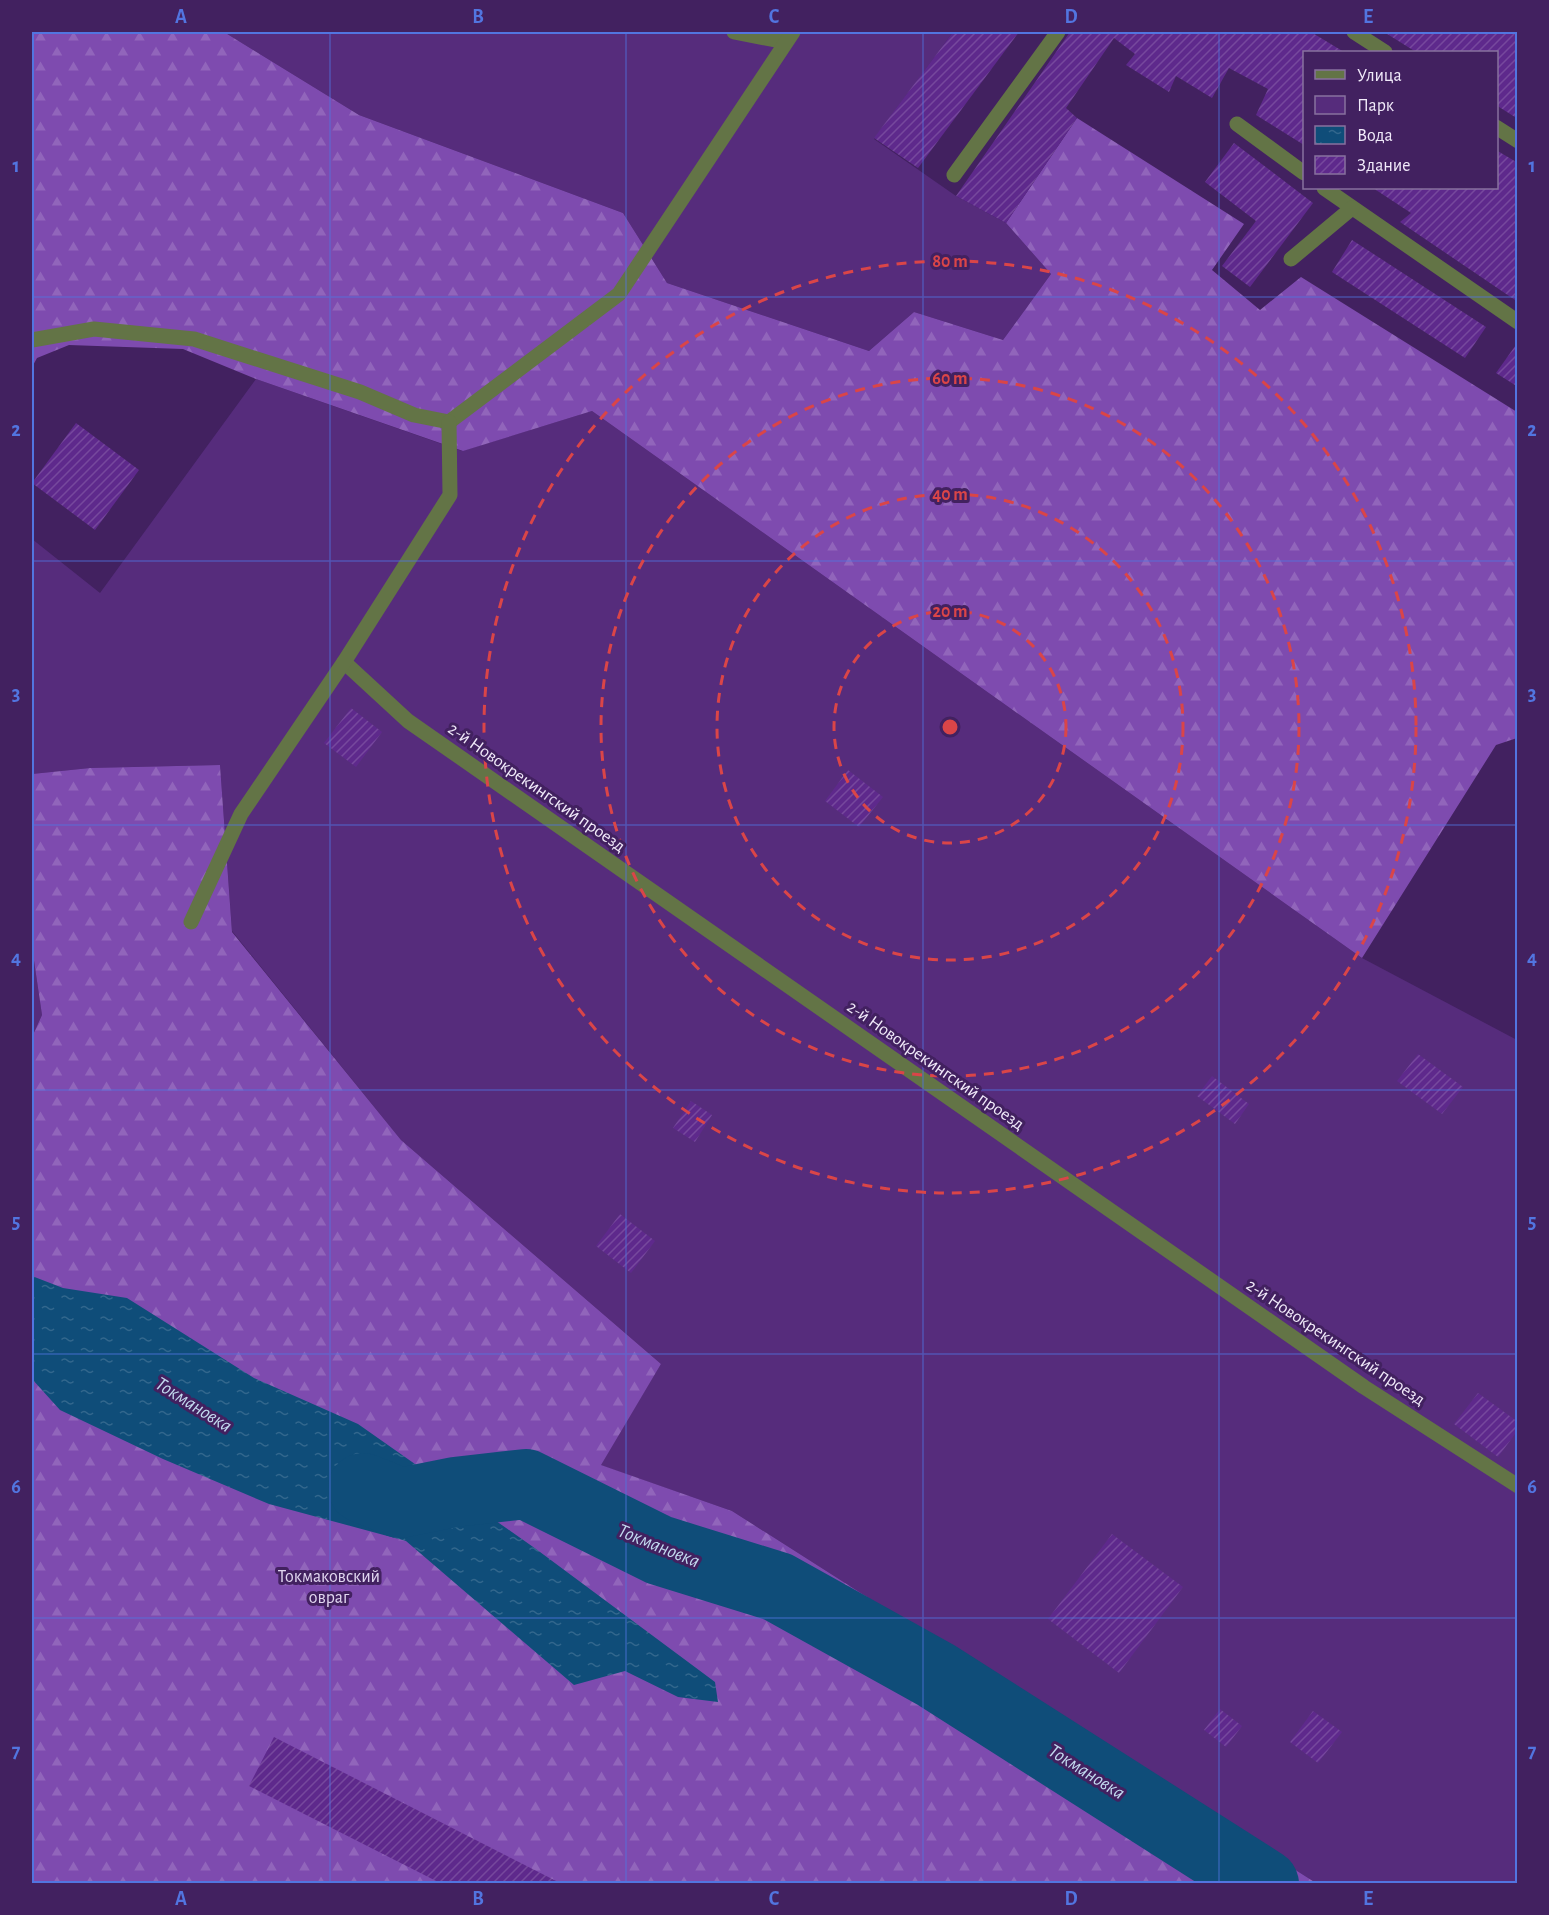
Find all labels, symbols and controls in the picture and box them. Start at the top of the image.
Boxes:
text: A [175,7,187,27]
text: B [472,7,484,27]
text: C [769,7,780,27]
text: D [1064,7,1078,27]
text: E [1363,7,1373,27]
legend [1303,51,1498,189]
text: Улица [1357,67,1402,85]
text: Парк [1357,97,1395,115]
text: Вода [1357,127,1393,145]
text: 1 [12,156,20,176]
text: 1 [1528,156,1536,176]
text: Здание [1357,157,1411,175]
text: 80 m [932,253,968,271]
text: 60 m [932,370,968,388]
text: 2 [11,420,21,440]
text: 2 [1527,420,1537,440]
text: 40 m [932,486,968,504]
text: 20 m [932,603,968,621]
text: 3 [12,684,20,704]
text: 3 [1528,684,1536,704]
centre of rings [940,717,960,737]
street label: 2-й Новокрекингский проезд [445,720,628,856]
text: 4 [11,948,21,968]
text: 4 [1527,948,1537,968]
street label: 2-й Новокрекингский проезд [844,998,1027,1134]
text: 5 [12,1212,20,1232]
text: 5 [1528,1212,1536,1232]
street label: 2-й Новокрекингский проезд [1243,1276,1428,1409]
water label: Токмановка [152,1373,235,1436]
text: 6 [11,1477,21,1497]
text: 6 [1527,1477,1537,1497]
water label: Токмановка [615,1520,702,1571]
park label: Токмаковский овраг [278,1568,380,1607]
water label: Токмановка [1045,1740,1128,1803]
text: 7 [12,1741,21,1761]
text: 7 [1528,1741,1537,1761]
text: A [175,1889,187,1909]
text: B [472,1889,484,1909]
text: C [769,1889,780,1909]
text: D [1064,1889,1078,1909]
text: E [1363,1889,1373,1909]

